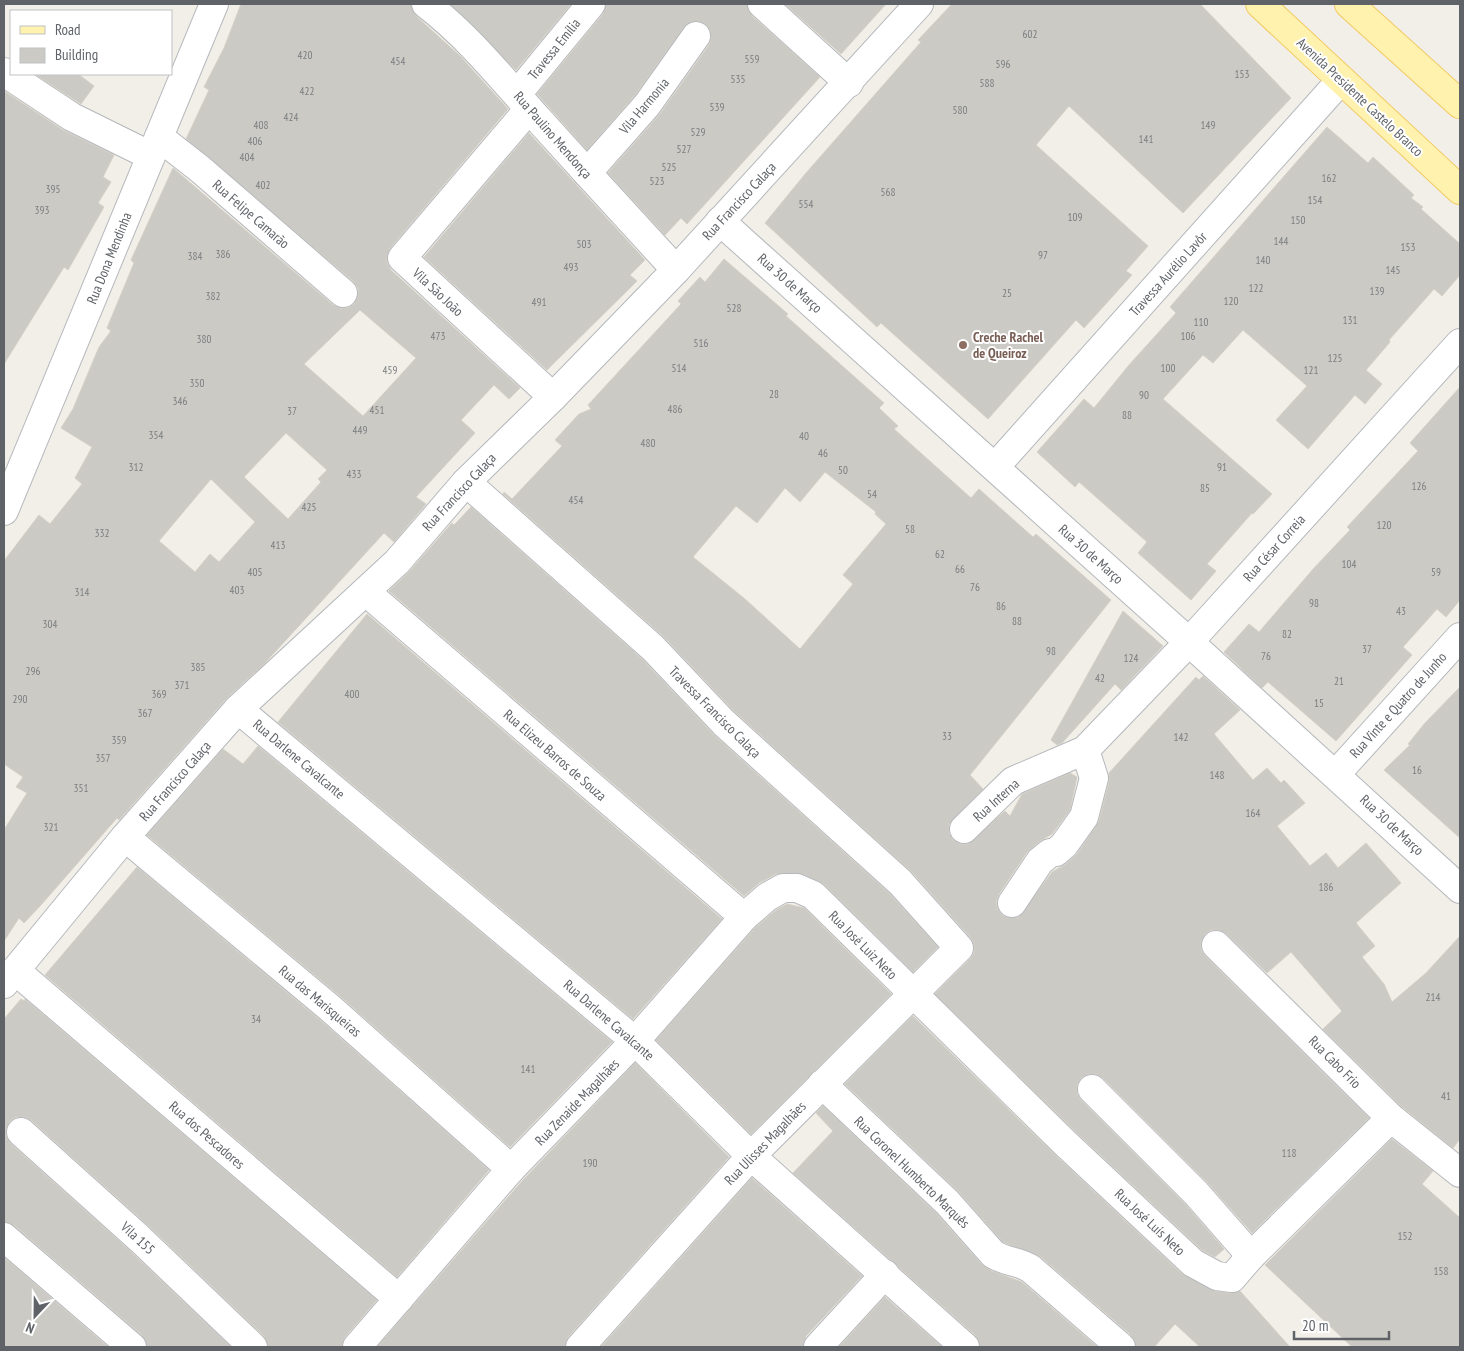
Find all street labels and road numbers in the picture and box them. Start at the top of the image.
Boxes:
street label: Travessa Emília [524,15,584,83]
street label: Avenida Presidente Castelo Branco [1293,34,1427,160]
street label: Vila Harmonia [615,74,673,139]
street label: Rua Paulino Mendonça [510,88,596,182]
street label: Rua Francisco Calaça [698,158,780,244]
street label: Rua Felipe Camarão [209,176,293,252]
street label: Rua Dona Mendinha [82,210,136,306]
street label: Travessa Aurélio Lavôr [1125,228,1211,320]
street label: Rua 30 de Março [754,249,826,317]
street label: Vila São João [408,263,467,320]
street label: Rua Francisco Calaça [418,449,500,535]
street label: Rua César Correia [1239,511,1309,585]
street label: Rua 30 de Março [1055,520,1127,588]
street label: Rua Vinte e Quatro de Junho [1346,648,1450,762]
street label: Travessa Francisco Calaça [665,662,765,762]
street label: Rua Elizeu Barros de Souza [500,705,610,805]
street label: Rua Darlene Cavalcante [249,715,349,803]
street label: Rua Francisco Calaça [135,737,215,825]
street label: Rua Interna [969,775,1023,825]
street label: Rua 30 de Março [1356,791,1428,859]
street label: Rua José Luiz Neto [825,907,901,983]
street label: Rua das Marisqueiras [275,961,365,1041]
street label: Rua Darlene Cavalcante [560,976,658,1064]
street label: Rua Cabo Frio [1305,1032,1365,1092]
street label: Rua Zenaide Magalhães [531,1055,623,1149]
street label: Rua dos Pescadores [165,1097,249,1173]
street label: Rua Ulisses Magalhães [720,1097,810,1189]
street label: Rua Coronel Humberto Marquês [850,1112,974,1232]
street label: Rua José Luís Neto [1111,1185,1189,1259]
street label: Vila 155 [116,1217,159,1258]

